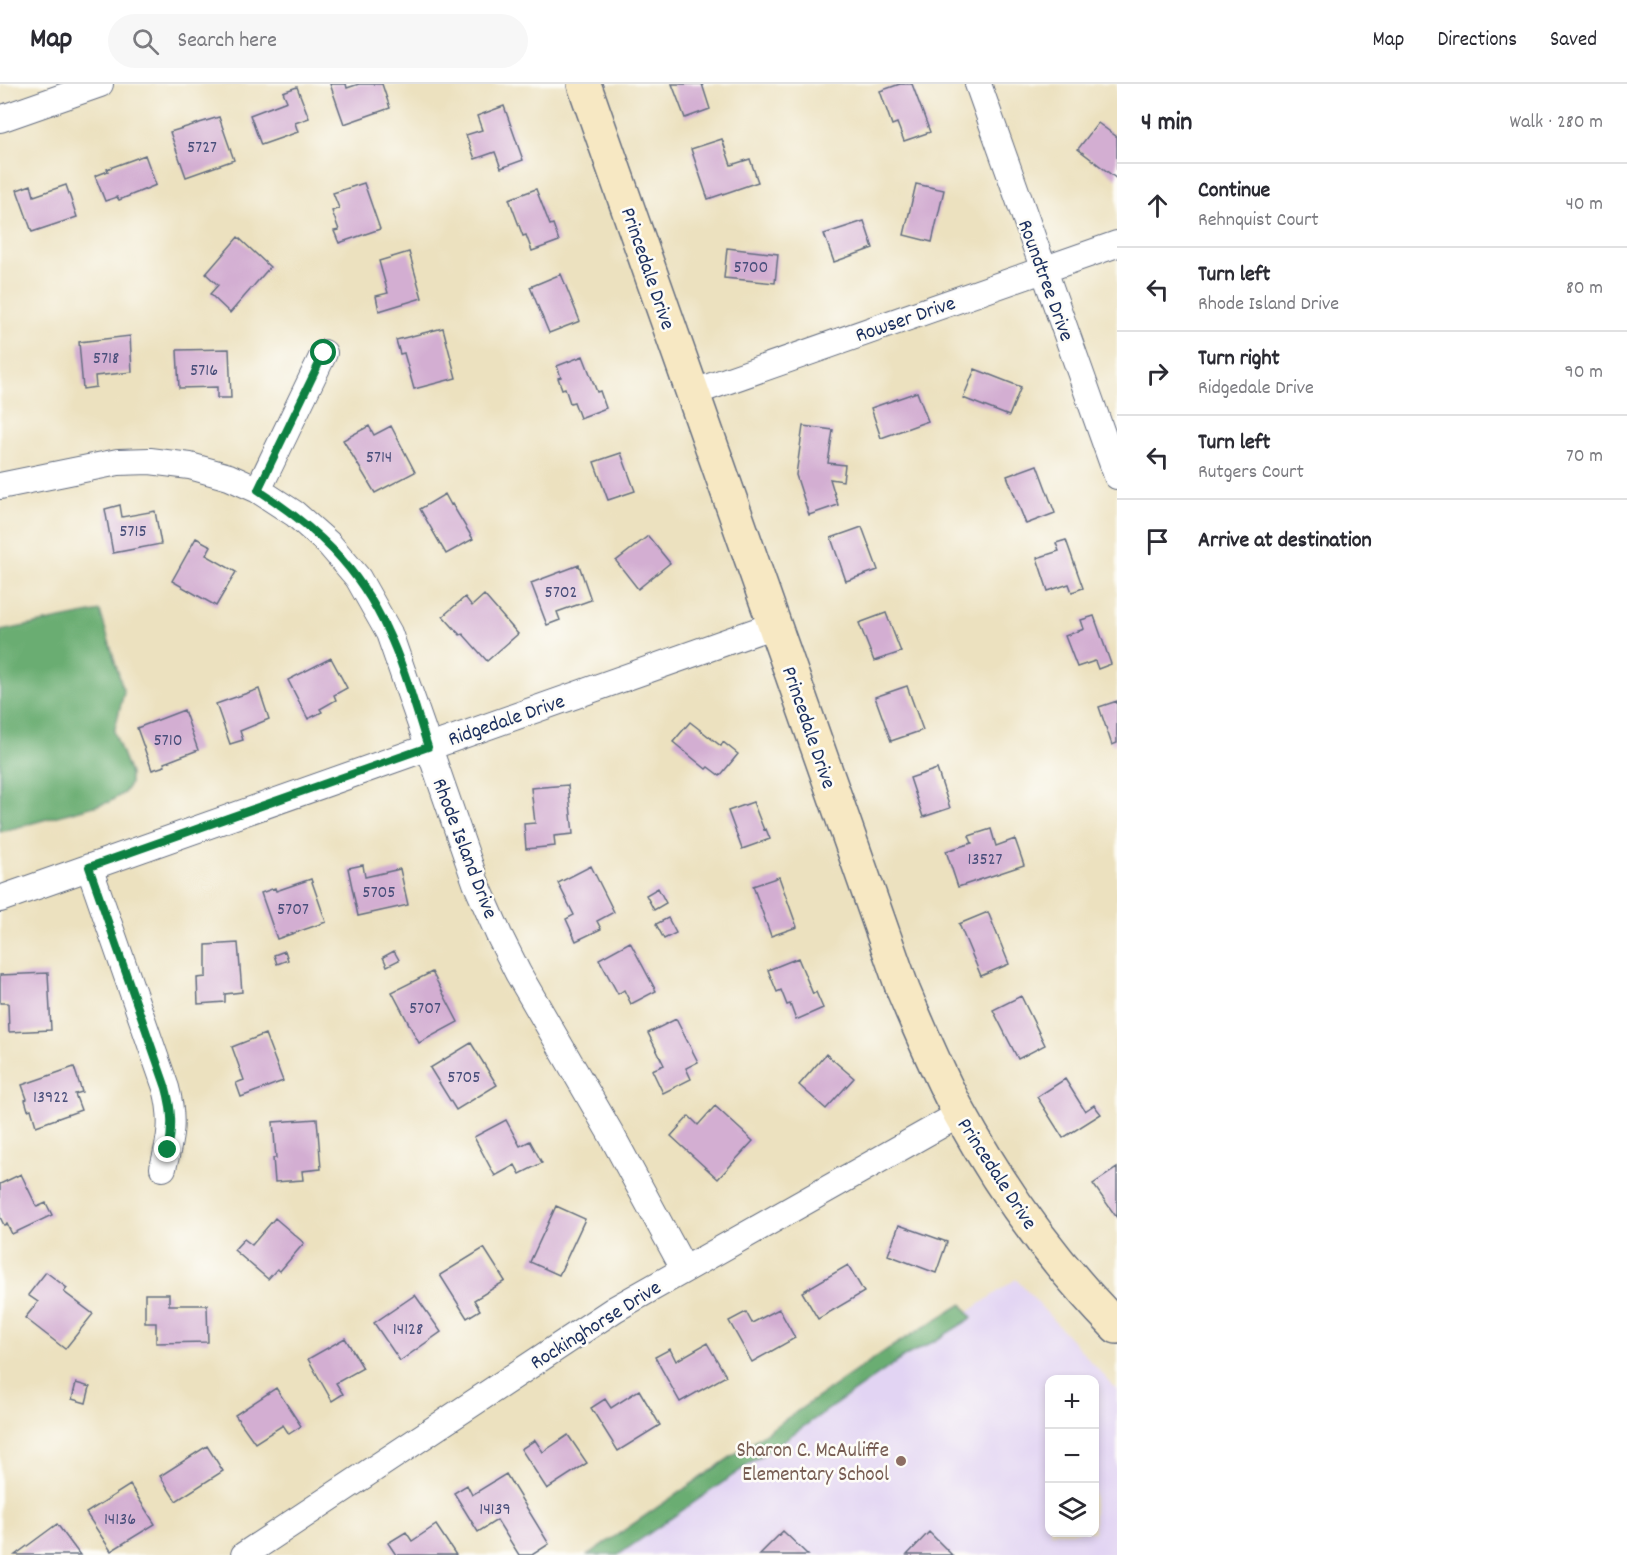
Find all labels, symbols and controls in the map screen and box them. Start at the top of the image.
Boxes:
search box [108,14,528,68]
text: Map [30,21,72,61]
icon: search [129,25,162,58]
text: Search here [177,26,277,57]
text: Map [1373,26,1404,56]
text: Directions [1437,26,1517,56]
text: Saved [1550,26,1597,56]
text: 4 min [1141,105,1192,142]
text: Walk · 280 m [1509,109,1603,137]
house number: 5727 [187,136,217,161]
text: Continue [1198,176,1270,207]
icon: ahead [1141,189,1174,222]
text: 40 m [1565,191,1603,219]
street label: Princedale Drive [611,204,681,334]
text: Rehnquist Court [1198,207,1319,235]
street label: Roundtree Drive [1008,216,1080,346]
house number: 5700 [734,256,768,281]
text: Turn left [1198,260,1270,291]
icon: left [1141,273,1174,306]
text: 80 m [1566,275,1603,303]
street label: Rowser Drive [852,290,960,352]
text: Rhode Island Drive [1198,291,1339,319]
route start [310,339,336,365]
text: Turn right [1198,344,1280,375]
house number: 5718 [93,347,119,372]
icon: right [1141,357,1174,390]
house number: 5716 [190,359,218,384]
text: 90 m [1565,359,1603,387]
text: Ridgedale Drive [1198,375,1314,403]
text: Turn left [1198,428,1270,459]
icon: left [1141,441,1174,474]
text: 70 m [1566,443,1603,471]
house number: 5714 [366,446,392,471]
text: Rutgers Court [1198,459,1304,487]
house number: 5715 [119,520,147,545]
icon: arrive [1141,525,1174,558]
text: Arrive at destination [1198,526,1372,557]
house number: 5702 [545,581,577,606]
street label: Princedale Drive [772,663,842,793]
street label: Ridgedale Drive [445,688,569,756]
house number: 5710 [154,729,182,754]
street label: Rhode Island Drive [423,775,504,924]
house number: 13527 [967,848,1003,873]
house number: 5705 [362,881,396,906]
house number: 5707 [277,898,309,923]
house number: 5707 [409,997,441,1022]
house number: 5705 [447,1066,481,1091]
house number: 13922 [33,1086,69,1111]
street label: Princedale Drive [948,1113,1043,1236]
route end [154,1136,180,1162]
street label: Rockinghorse Drive [525,1274,668,1379]
house number: 14128 [393,1318,423,1343]
map controls [1045,1375,1099,1537]
button: + [1045,1375,1099,1429]
button: − [1045,1429,1099,1483]
place label: Sharon C. McAuliffe Elementary School [736,1437,889,1491]
marker: Sharon C. McAuliffe Elementary School [894,1454,908,1468]
button: layers [1045,1483,1099,1537]
house number: 14139 [479,1498,511,1523]
house number: 14136 [104,1508,136,1533]

